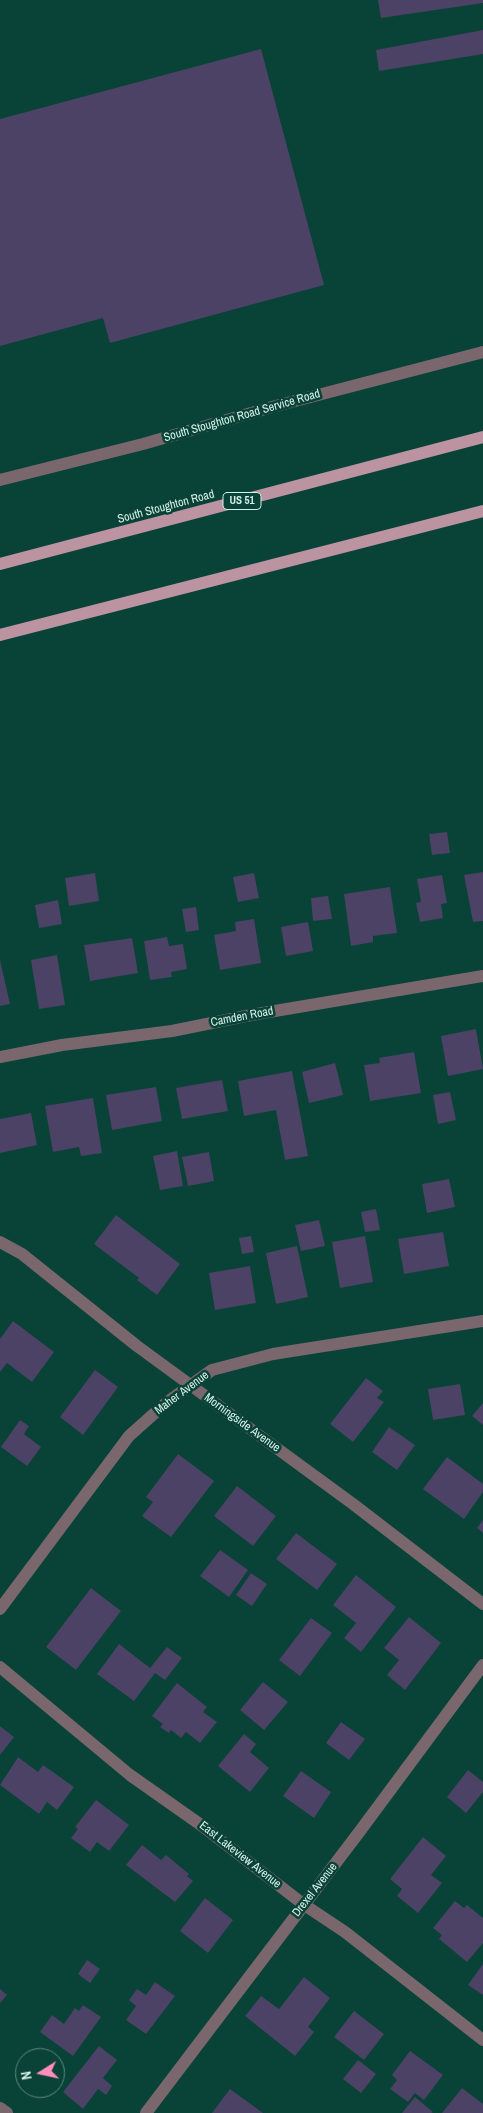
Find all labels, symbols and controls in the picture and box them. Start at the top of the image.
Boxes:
street label: South Stoughton Road Service Road [162,387,322,445]
street label: South Stoughton Road [116,487,216,527]
road number: US 51 [223,492,261,510]
street label: Camden Road [209,1004,275,1030]
street label: Maher Avenue [152,1368,212,1418]
street label: Morningside Avenue [201,1391,283,1455]
street label: East Lakeview Avenue [196,1819,284,1891]
street label: Drexel Avenue [290,1860,340,1920]
north arrow [15,2048,65,2098]
text: N [17,2070,36,2081]

